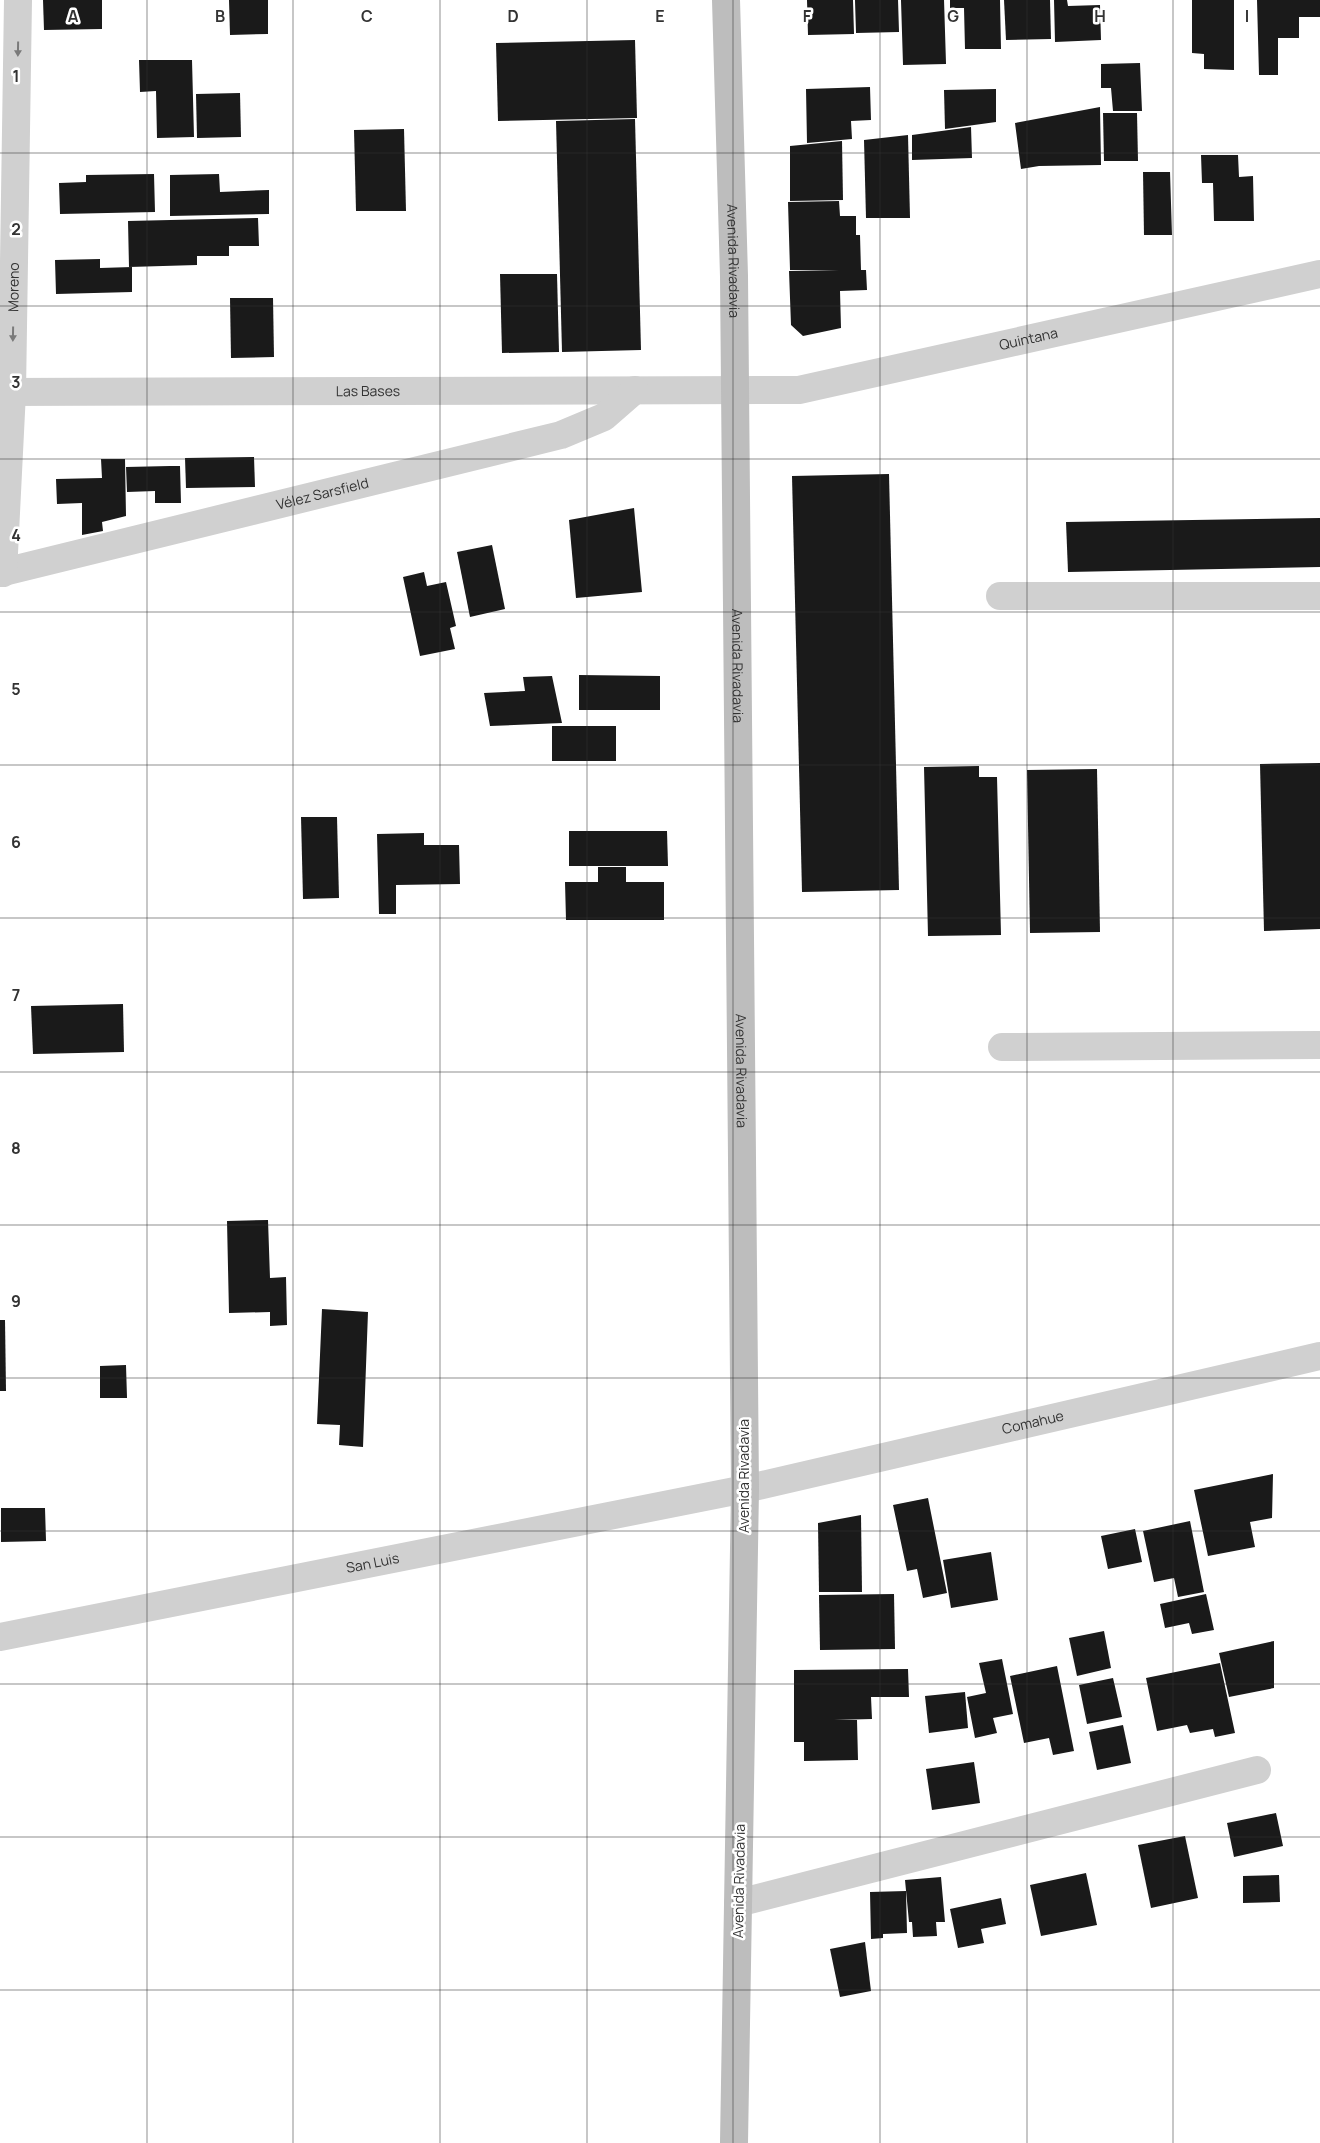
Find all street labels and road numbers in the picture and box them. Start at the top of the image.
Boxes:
street label: Avenida Rivadavia [723,204,744,318]
street label: Moreno [3,262,23,312]
street label: Quintana [997,323,1059,354]
street label: Las Bases [336,381,400,400]
street label: Vélez Sarsfield [274,473,370,514]
street label: Avenida Rivadavia [728,609,748,723]
street label: Avenida Rivadavia [732,1014,752,1128]
street label: Comahue [1000,1406,1065,1438]
street label: Avenida Rivadavia [734,1419,753,1533]
street label: San Luis [344,1548,401,1577]
street label: Avenida Rivadavia [728,1824,749,1938]

